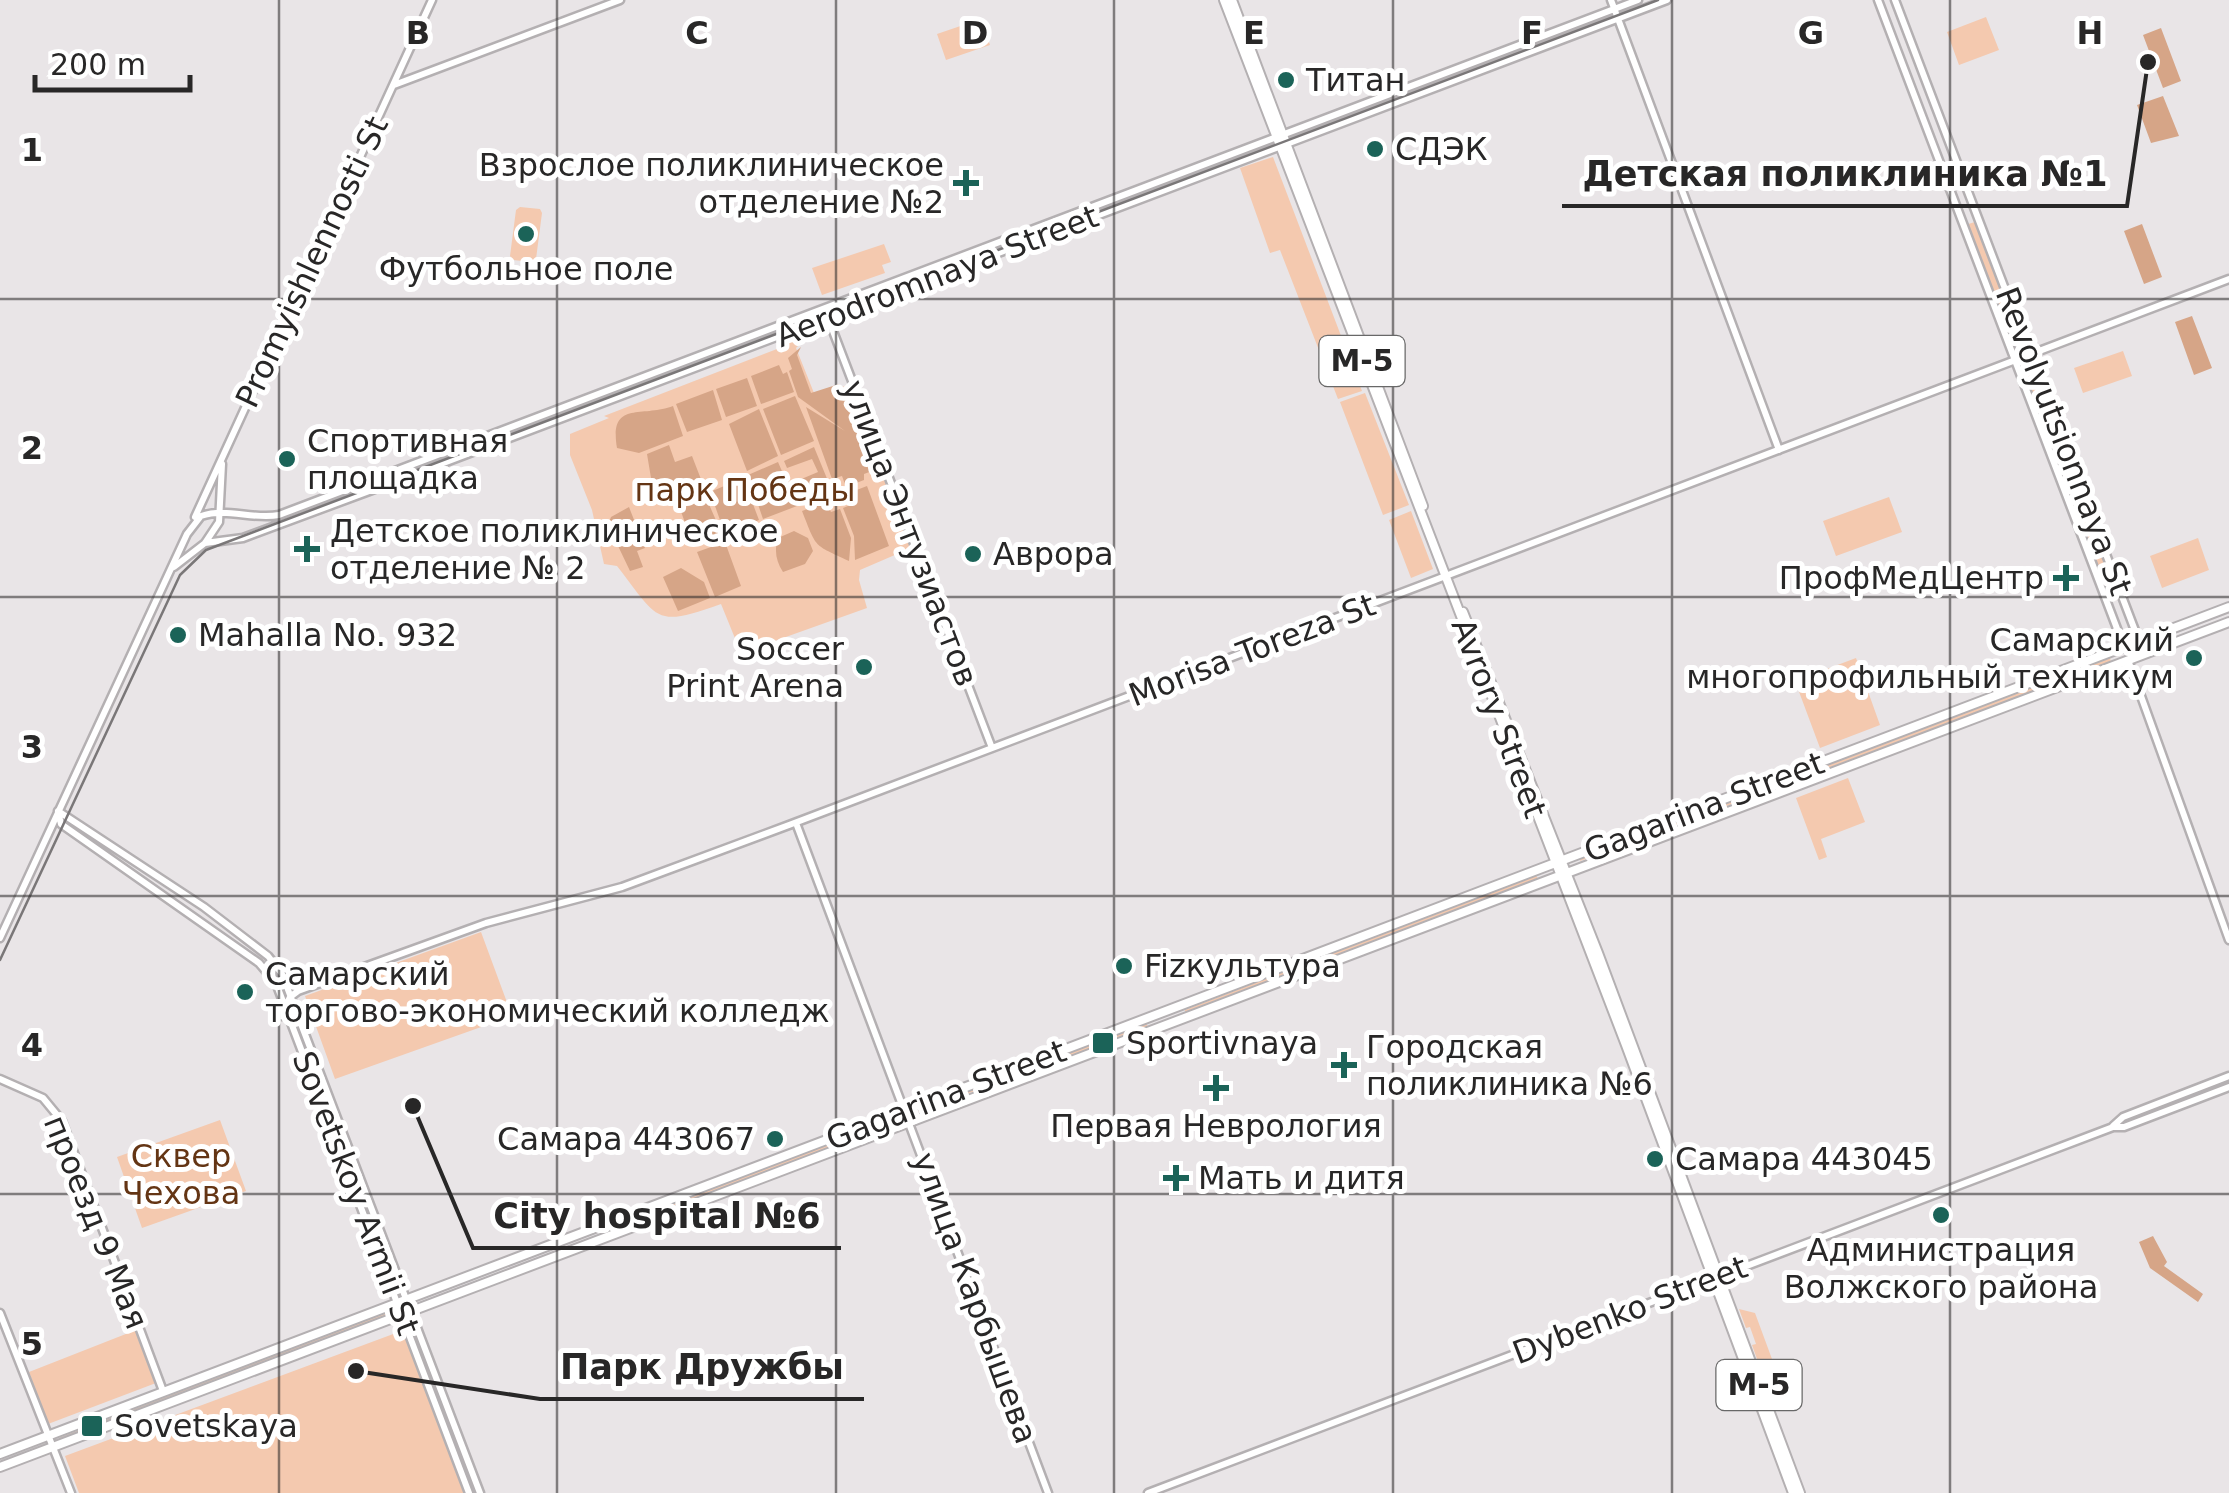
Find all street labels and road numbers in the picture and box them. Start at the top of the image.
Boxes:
street label: Promyishlennosti St [228,111,396,413]
street label: Aerodromnaya Street [770,197,1104,355]
street label: Revolyutsionnaya St [1988,282,2140,600]
road number: М-5 [1320,336,1404,386]
street label: улица Энтузиастов [834,375,986,691]
street label: Morisa Toreza St [1123,586,1381,714]
street label: Avrory Street [1444,613,1554,823]
street label: Gagarina Street [1579,744,1829,870]
street label: Gagarina Street [821,1032,1071,1158]
street label: Sovetskoy Armii St [284,1046,428,1340]
street label: проезд 9 Мая [36,1110,156,1334]
street label: улица Карбышева [905,1147,1045,1449]
street label: Dybenko Street [1507,1248,1753,1372]
road number: М-5 [1716,1360,1802,1410]

